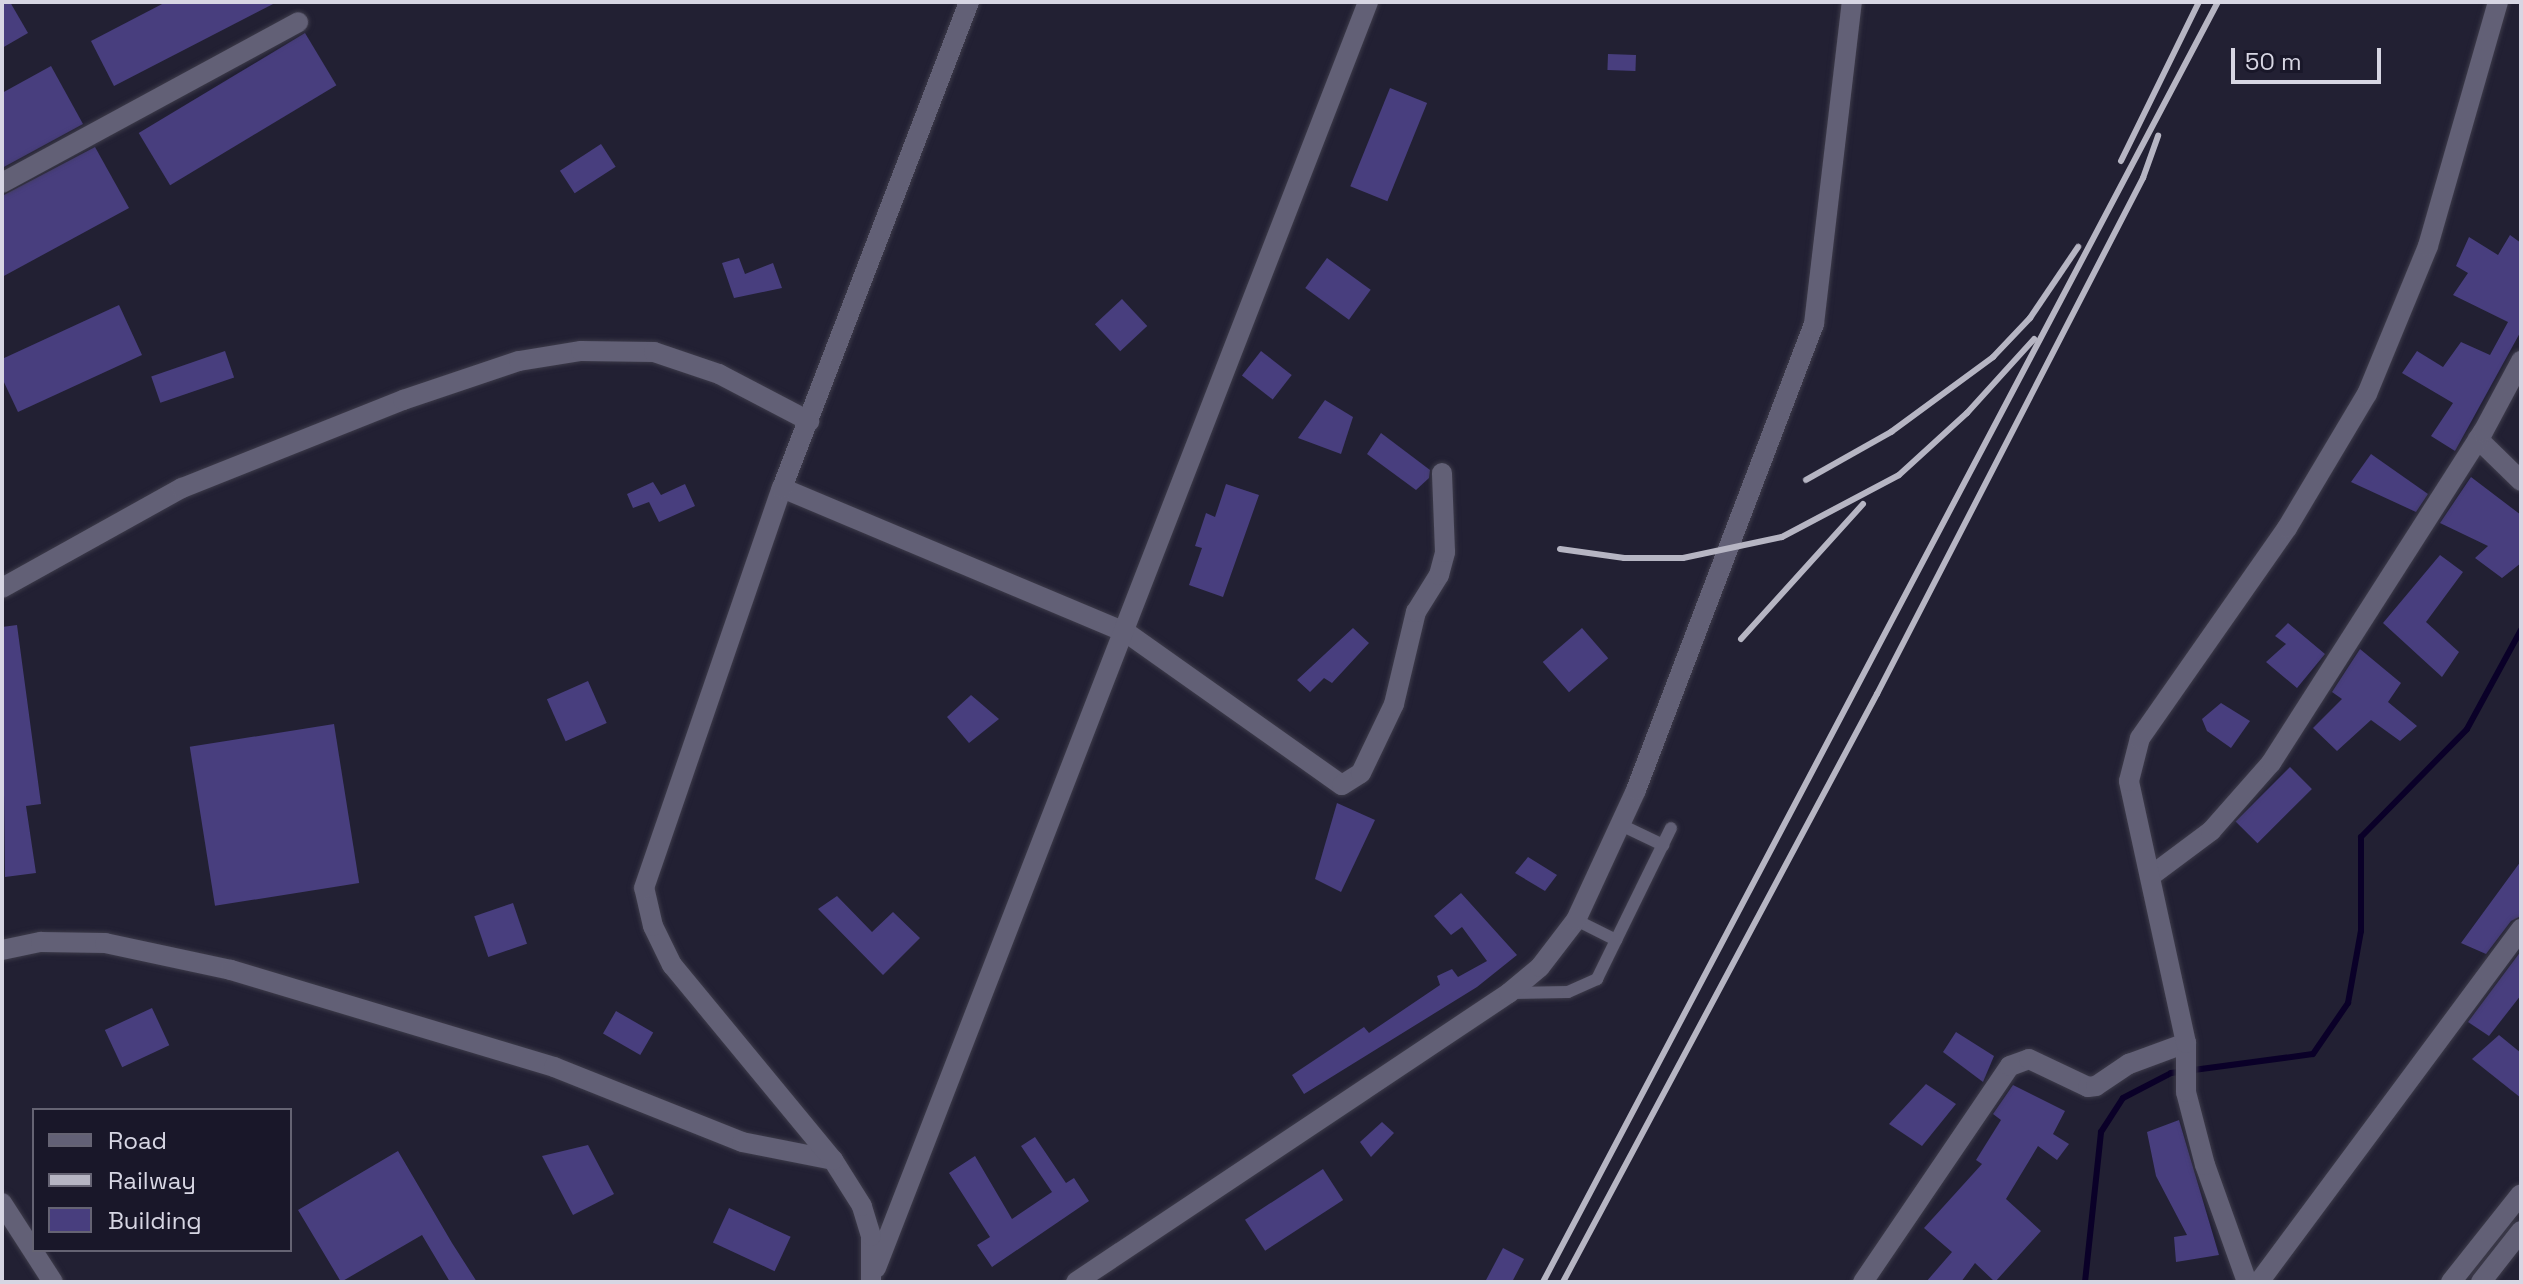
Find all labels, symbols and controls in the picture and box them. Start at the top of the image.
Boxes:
scale bar [2235,32,2385,82]
text: 50 m [2245,46,2302,77]
legend [32,1108,292,1252]
text: Road [108,1125,167,1156]
text: Railway [108,1165,196,1196]
text: Building [108,1205,202,1236]

